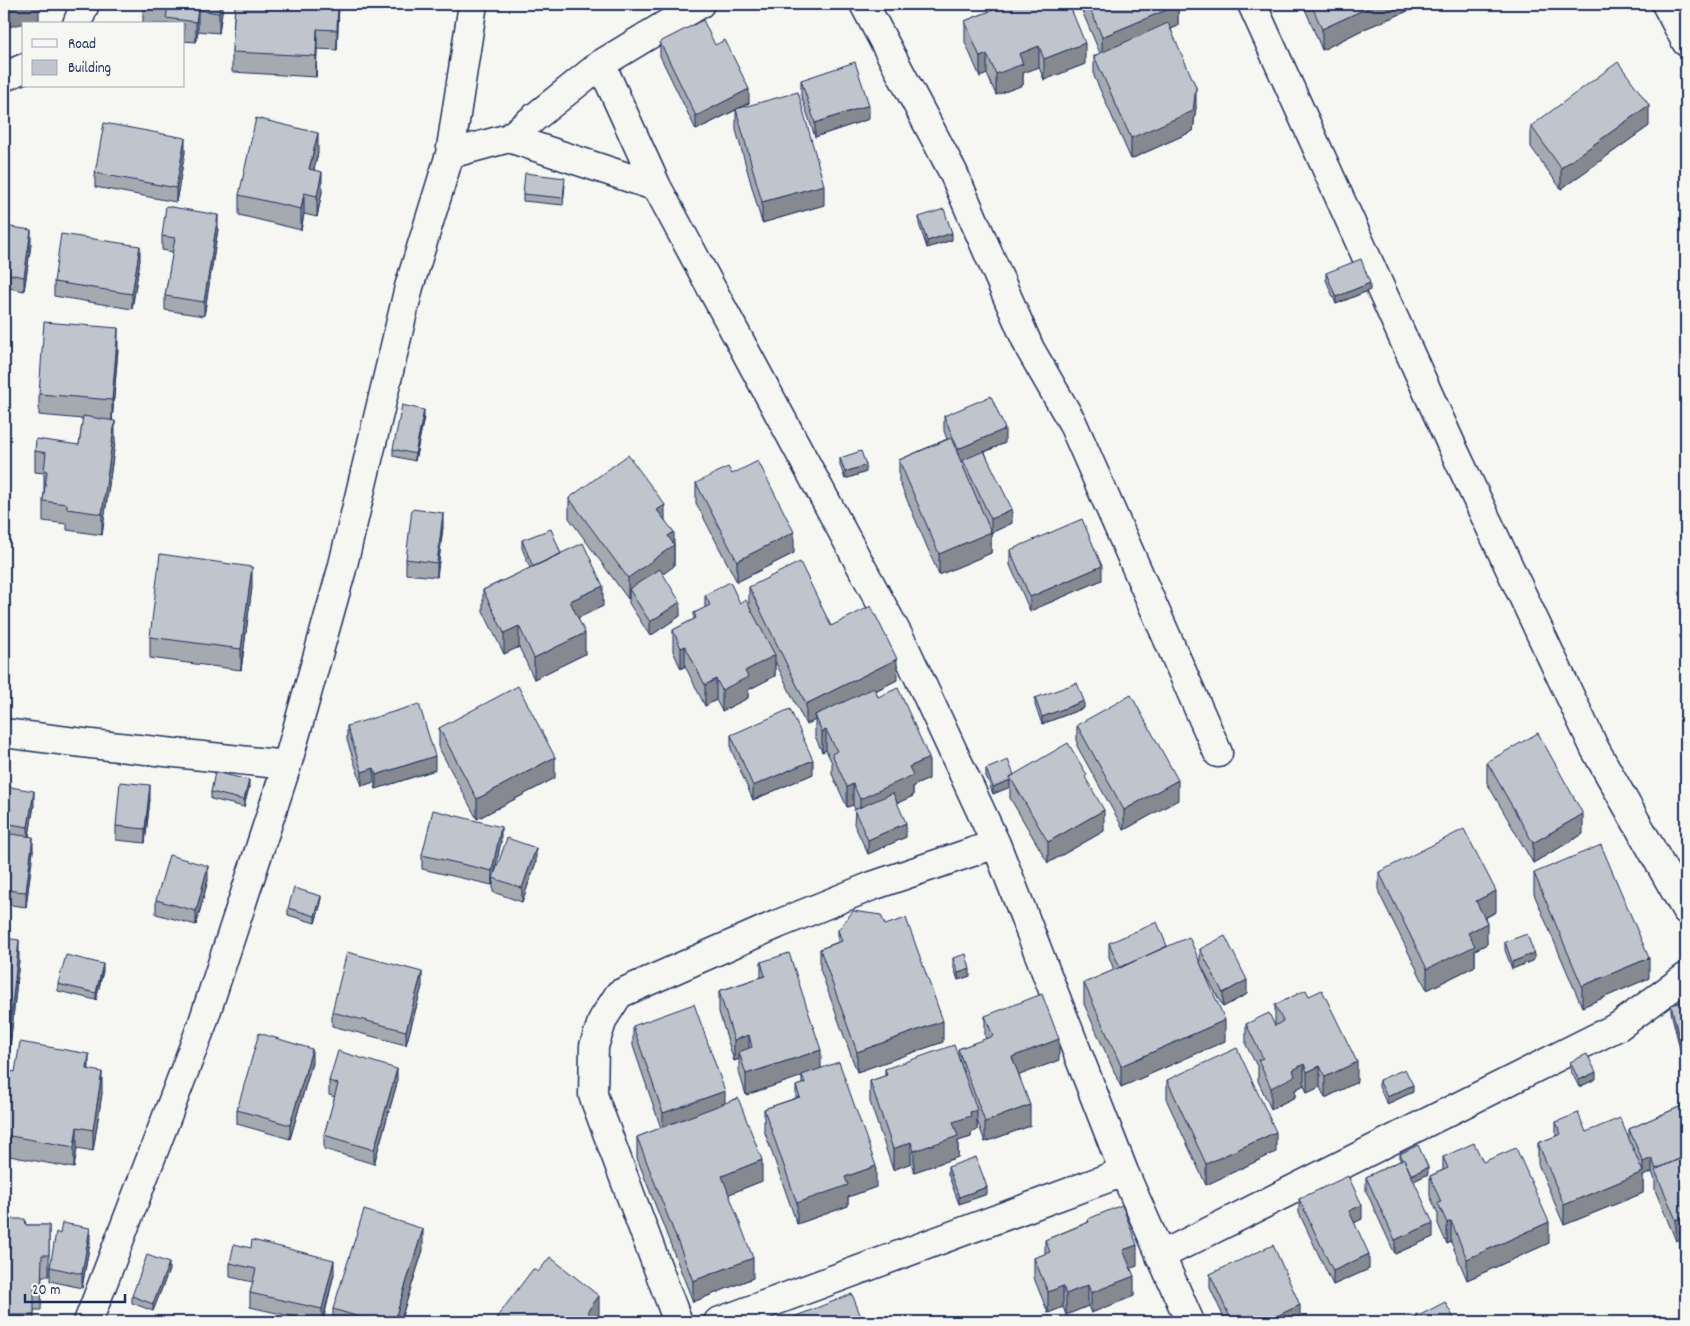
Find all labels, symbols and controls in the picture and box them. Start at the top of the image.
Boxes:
legend [22,22,185,88]
text: Road [68,34,96,56]
text: Building [68,58,111,80]
scale bar [25,1271,125,1303]
text: 20 m [32,1280,60,1302]

